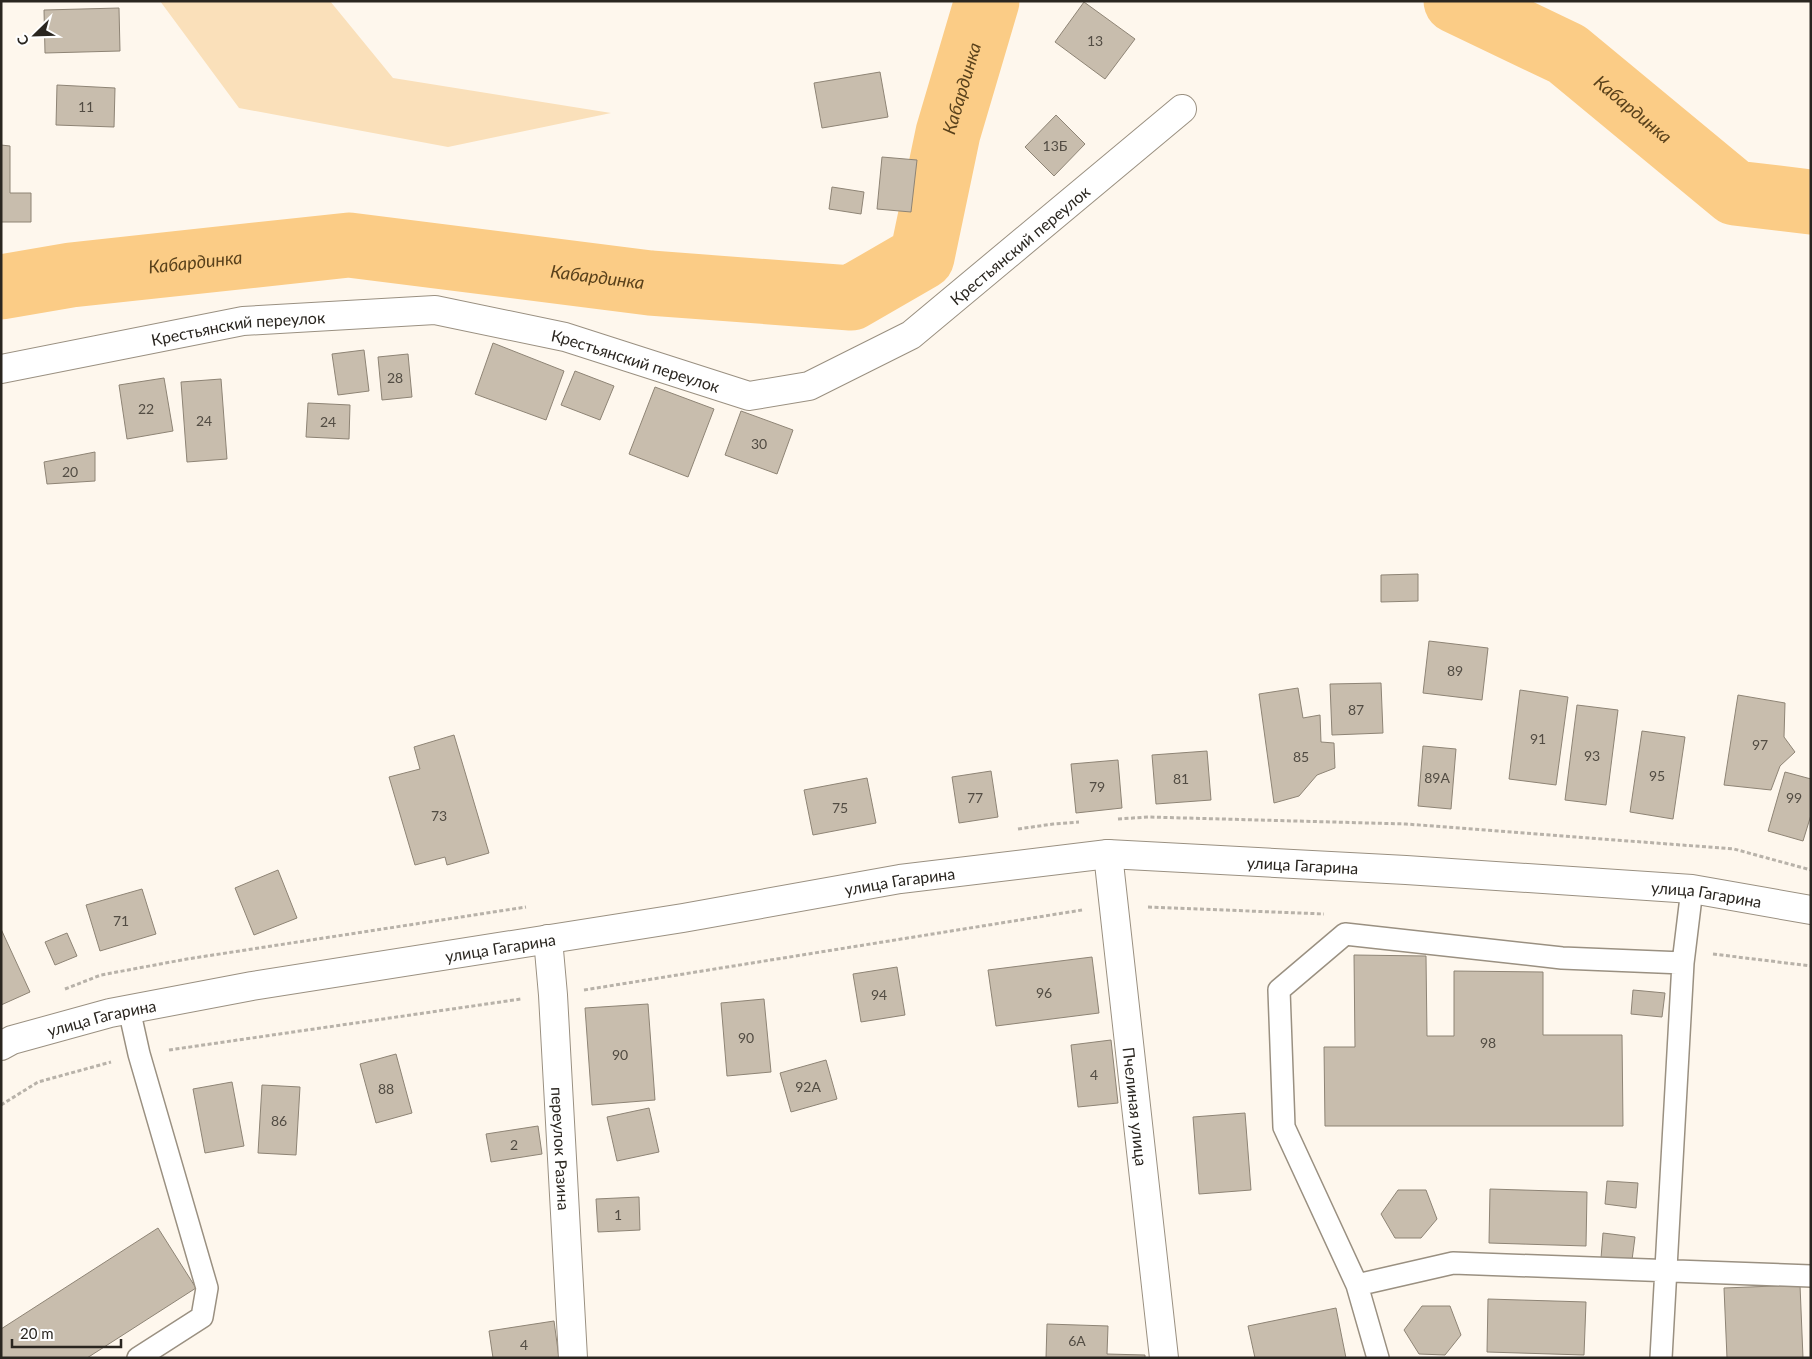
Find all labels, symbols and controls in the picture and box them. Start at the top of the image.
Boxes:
north arrow [10,10,60,60]
text: С [13,32,32,48]
house number: 13 [1087,32,1103,49]
water label: Кабардинка [937,40,985,137]
water label: Кабардинка [1590,70,1677,147]
house number: 11 [78,98,94,115]
house number: 13Б [1043,137,1068,154]
street label: Крестьянский переулок [946,181,1093,308]
water label: Кабардинка [147,246,243,278]
water label: Кабардинка [549,260,646,293]
street label: Крестьянский переулок [149,307,326,349]
street label: Крестьянский переулок [550,325,723,396]
house number: 28 [387,369,403,386]
house number: 22 [138,400,154,417]
house number: 24 [196,412,212,429]
house number: 24 [320,413,336,430]
house number: 30 [751,435,767,452]
house number: 20 [62,463,78,480]
house number: 89 [1447,662,1463,679]
house number: 87 [1348,701,1364,718]
house number: 91 [1530,730,1546,747]
house number: 97 [1752,736,1768,753]
house number: 93 [1584,747,1600,764]
house number: 85 [1293,748,1309,765]
house number: 95 [1649,767,1665,784]
house number: 89А [1424,769,1450,786]
house number: 81 [1173,770,1189,787]
house number: 79 [1089,778,1105,795]
house number: 77 [967,789,983,806]
house number: 99 [1786,789,1802,806]
house number: 75 [832,799,848,816]
house number: 73 [431,807,447,824]
street label: улица Гагарина [1246,852,1359,877]
street label: улица Гагарина [843,863,956,898]
street label: улица Гагарина [1651,877,1763,911]
house number: 71 [113,912,129,929]
street label: улица Гагарина [444,929,557,965]
house number: 96 [1036,984,1052,1001]
house number: 94 [871,986,887,1003]
street label: улица Гагарина [45,995,158,1039]
house number: 90 [738,1029,754,1046]
house number: 98 [1480,1034,1496,1051]
house number: 90 [612,1046,628,1063]
street label: Пчелиная улица [1120,1046,1152,1167]
house number: 4 [1090,1066,1098,1083]
house number: 92А [795,1078,821,1095]
house number: 88 [378,1080,394,1097]
street label: переулок Разина [549,1086,574,1211]
house number: 86 [271,1112,287,1129]
house number: 2 [510,1136,518,1153]
house number: 1 [614,1206,622,1223]
scale bar [12,1316,121,1348]
text: 20 m [20,1324,54,1342]
house number: 6А [1068,1332,1086,1349]
house number: 4 [520,1336,528,1353]

